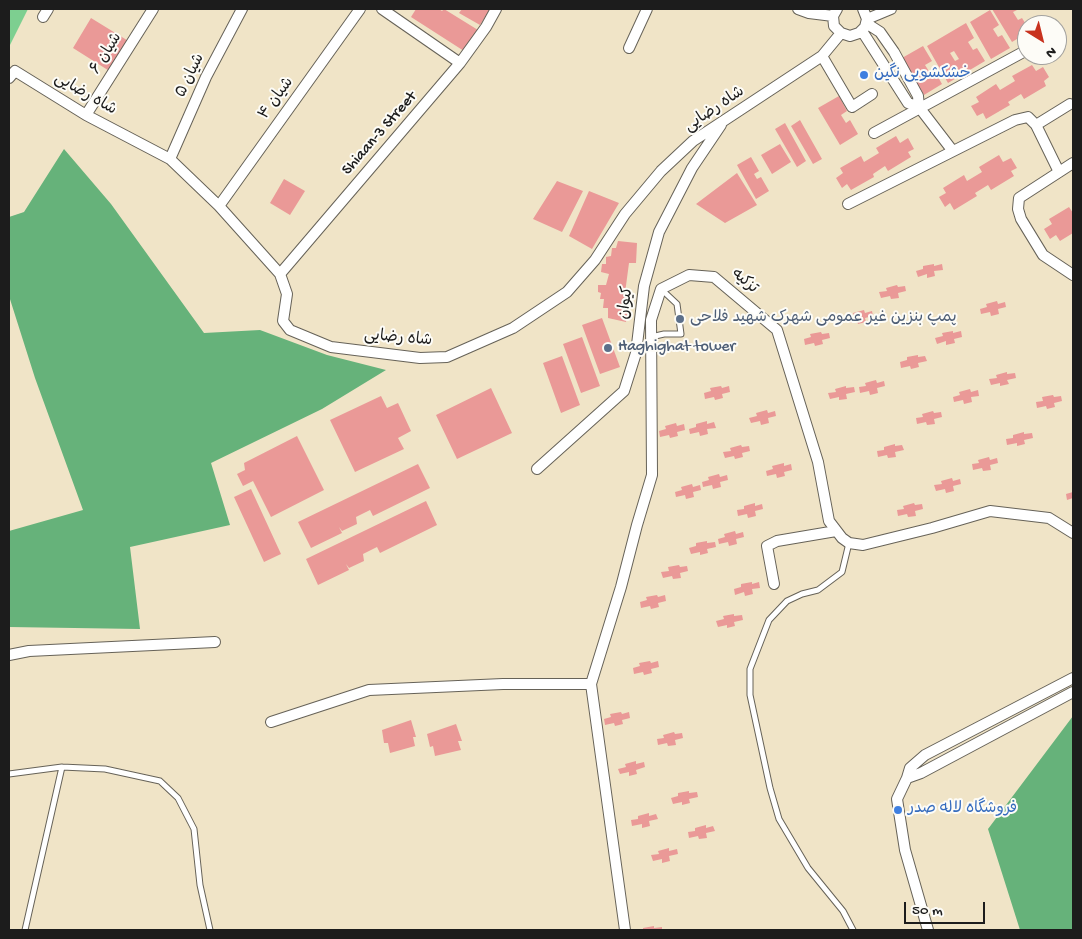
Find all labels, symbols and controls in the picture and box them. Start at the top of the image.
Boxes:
north arrow [1017,15,1067,65]
street label: شیان ۶ [87,30,127,78]
text: N [1042,42,1059,61]
street label: شیان ۵ [172,51,210,101]
place label: خشکشویی نگین [874,65,971,85]
marker: خشکشویی نگین [858,69,870,81]
street label: شاه رضایی [51,70,119,120]
street label: شیان ۴ [255,74,299,124]
street label: شاه رضایی [681,83,749,137]
street label: Shiaan-3 Street [338,88,422,180]
street label: تزکیه [727,265,761,299]
street label: کیوان [615,285,639,321]
place label: پمپ بنزین غیر عمومی شهرک شهید فلاحی [690,309,957,329]
marker: پمپ بنزین غیر عمومی شهرک شهید فلاحی [674,313,686,325]
street label: شاه رضایی [363,326,433,352]
place label: Haghighat tower [618,338,735,358]
marker: Haghighat tower [602,342,614,354]
place label: فروشگاه لاله صدر [908,800,1017,820]
marker: فروشگاه لاله صدر [892,804,904,816]
scale bar [907,892,988,924]
text: 50 m [912,902,943,920]

